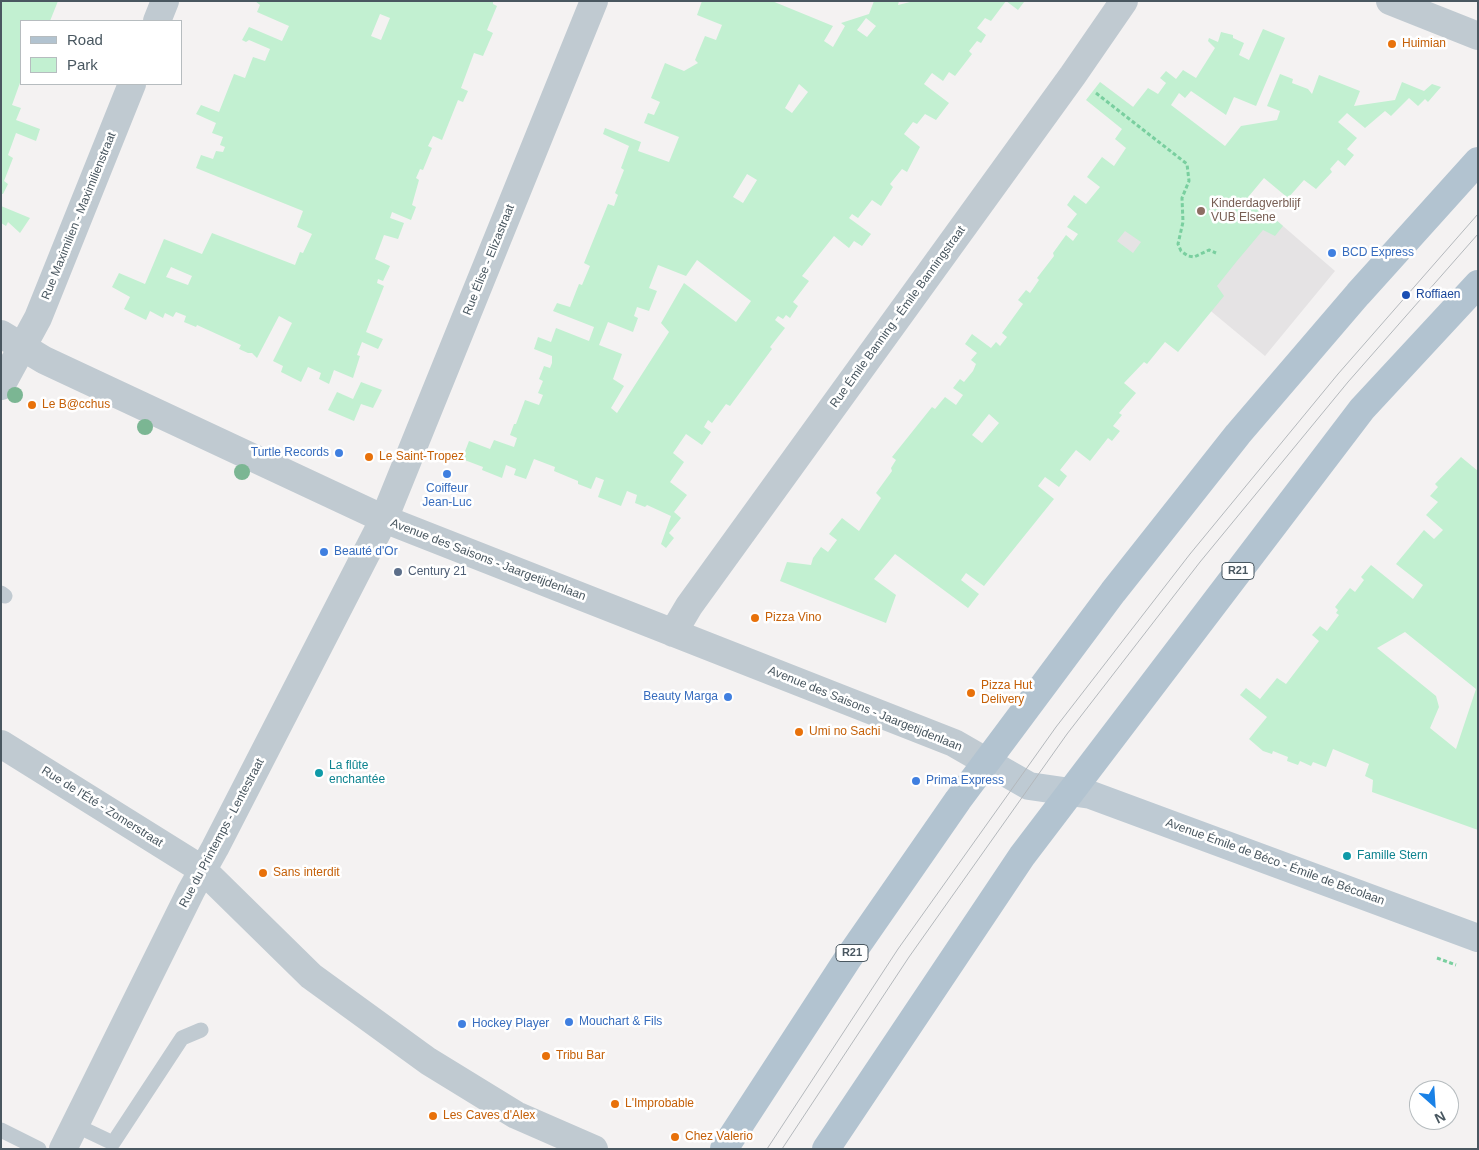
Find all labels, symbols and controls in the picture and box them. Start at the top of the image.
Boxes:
legend [20,20,182,85]
text: Road [67,31,103,48]
place label: Huimian [1402,37,1446,51]
marker: Huimian [1386,38,1398,50]
text: Park [67,56,98,73]
street label: Rue Maximilien - Maximilienstraat [39,130,119,302]
place label: Kinderdagverblijf VUB Elsene [1211,197,1300,225]
street label: Rue Élise - Elizastraat [460,203,518,317]
marker: Kinderdagverblijf VUB Elsene [1195,205,1207,217]
street label: Rue Émile Banning - Émile Banningstraat [827,223,969,411]
place label: BCD Express [1342,246,1414,260]
marker: BCD Express [1326,247,1338,259]
place label: Roffiaen [1416,288,1460,302]
marker: Roffiaen [1400,289,1412,301]
place label: Le B@cchus [42,398,110,412]
marker: Le B@cchus [26,399,38,411]
place label: Turtle Records [251,446,329,460]
marker: Turtle Records [333,447,345,459]
place label: Le Saint-Tropez [379,450,464,464]
marker: Le Saint-Tropez [363,451,375,463]
marker: Coiffeur Jean-Luc [441,468,453,480]
place label: Coiffeur Jean-Luc [422,482,472,510]
street label: Avenue des Saisons - Jaargetijdenlaan [388,516,588,604]
place label: Beauté d'Or [334,545,398,559]
marker: Beauté d'Or [318,546,330,558]
road number: R21 [1222,562,1254,580]
place label: Century 21 [408,565,467,579]
marker: Century 21 [392,566,404,578]
place label: Pizza Vino [765,611,821,625]
marker: Pizza Vino [749,612,761,624]
street label: Avenue des Saisons - Jaargetijdenlaan [766,663,964,755]
place label: Pizza Hut Delivery [981,679,1032,707]
marker: Pizza Hut Delivery [965,687,977,699]
place label: Beauty Marga [643,690,718,704]
marker: Beauty Marga [722,691,734,703]
place label: Umi no Sachi [809,725,880,739]
marker: Umi no Sachi [793,726,805,738]
street label: Rue du Printemps - Lentestraat [177,756,267,910]
place label: La flûte enchantée [329,759,385,787]
street label: Rue de l'Été - Zomerstraat [39,764,165,850]
marker: La flûte enchantée [313,767,325,779]
place label: Prima Express [926,774,1004,788]
marker: Prima Express [910,775,922,787]
street label: Avenue Émile de Béco - Émile de Bécolaan [1164,816,1386,908]
place label: Famille Stern [1357,849,1428,863]
marker: Famille Stern [1341,850,1353,862]
place label: Sans interdit [273,866,340,880]
marker: Sans interdit [257,867,269,879]
road number: R21 [836,944,868,961]
place label: Mouchart & Fils [579,1015,662,1029]
marker: Mouchart & Fils [563,1016,575,1028]
place label: Hockey Player [472,1017,549,1031]
marker: Hockey Player [456,1018,468,1030]
place label: Tribu Bar [556,1049,605,1063]
marker: Tribu Bar [540,1050,552,1062]
north arrow [1409,1080,1459,1130]
place label: L'Improbable [625,1097,694,1111]
marker: L'Improbable [609,1098,621,1110]
text: N [1432,1108,1448,1127]
place label: Les Caves d'Alex [443,1109,535,1123]
marker: Les Caves d'Alex [427,1110,439,1122]
place label: Chez Valerio [685,1130,753,1144]
marker: Chez Valerio [669,1131,681,1143]

